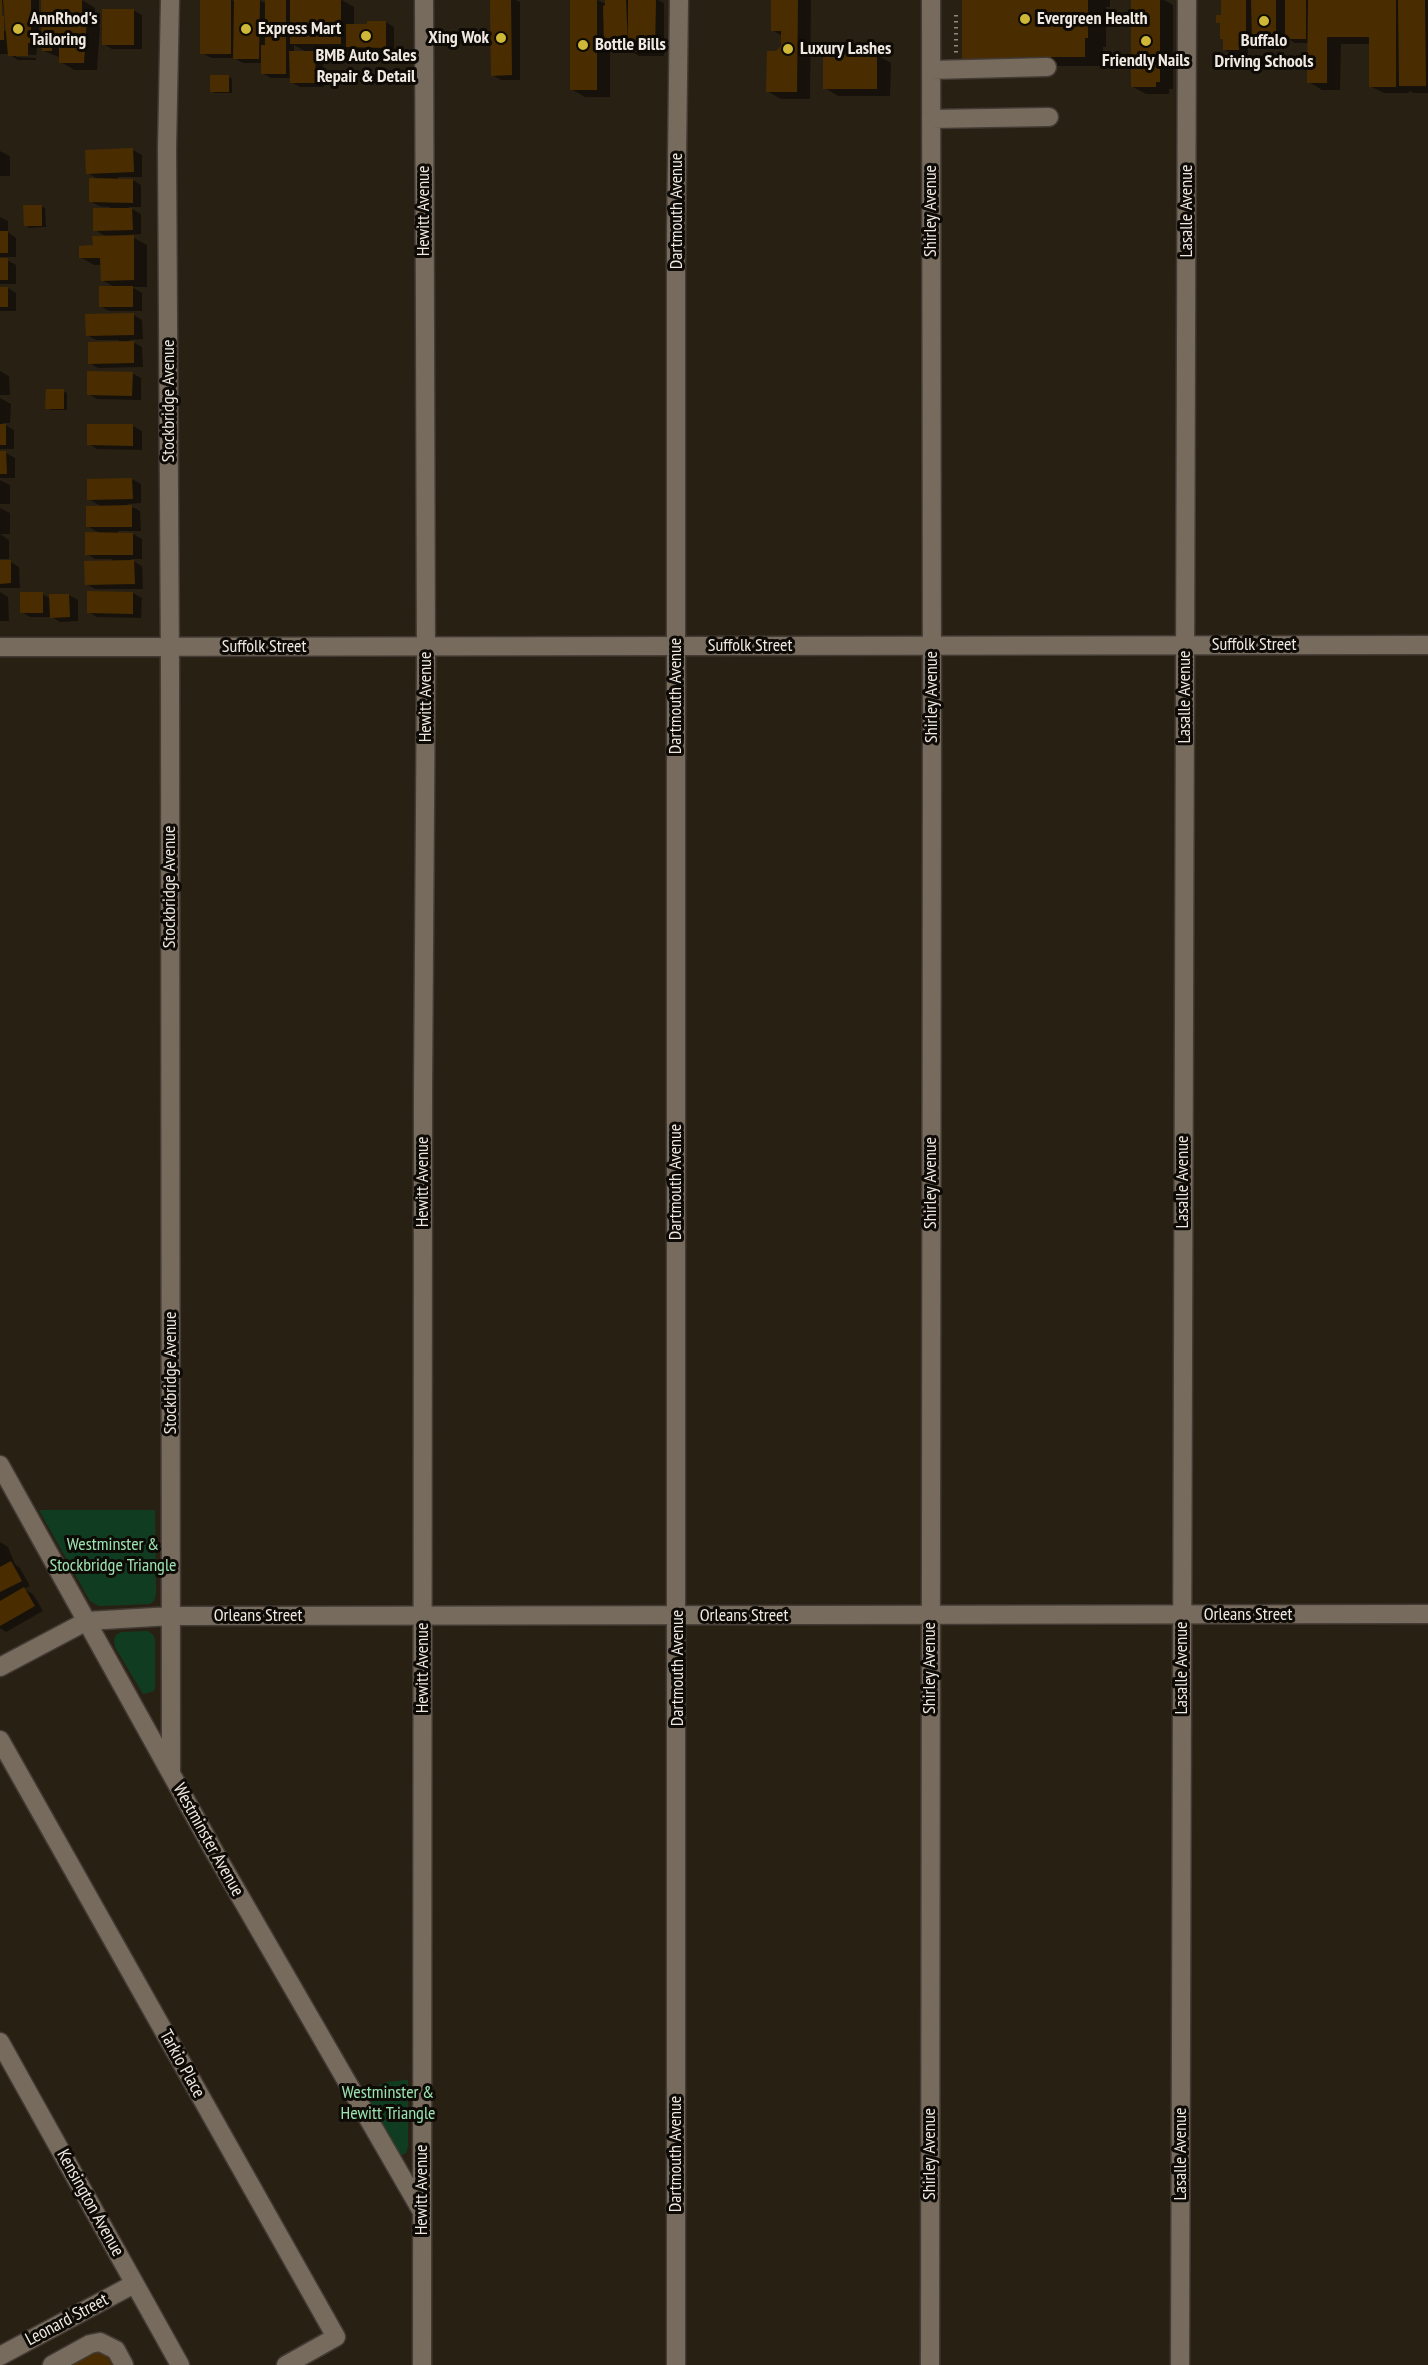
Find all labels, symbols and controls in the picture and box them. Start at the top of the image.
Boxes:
place label: AnnRhod's Tailoring [30,8,97,50]
place label: Evergreen Health [1037,8,1148,30]
marker: Evergreen Health [1018,12,1032,26]
marker: Buffalo Driving Schools [1257,14,1271,28]
place label: Express Mart [258,18,341,40]
marker: AnnRhod's Tailoring [11,22,25,36]
marker: Express Mart [239,22,253,36]
place label: Xing Wok [428,27,489,49]
marker: BMB Auto Sales Repair & Detail [359,29,373,43]
place label: Buffalo Driving Schools [1215,30,1313,72]
marker: Xing Wok [494,31,508,45]
place label: Bottle Bills [595,34,666,56]
marker: Friendly Nails [1139,34,1153,48]
marker: Bottle Bills [576,38,590,52]
place label: Luxury Lashes [800,38,891,60]
marker: Luxury Lashes [781,42,795,56]
place label: BMB Auto Sales Repair & Detail [316,45,416,88]
place label: Friendly Nails [1102,50,1190,72]
street label: Dartmouth Avenue [666,153,688,269]
street label: Shirley Avenue [920,165,942,257]
street label: Lasalle Avenue [1176,165,1198,257]
street label: Hewitt Avenue [413,166,435,256]
street label: Stockbridge Avenue [158,340,180,462]
street label: Suffolk Street [1212,634,1296,656]
street label: Suffolk Street [708,635,792,657]
street label: Suffolk Street [222,636,306,658]
street label: Dartmouth Avenue [665,638,687,754]
street label: Shirley Avenue [921,651,943,743]
street label: Lasalle Avenue [1174,651,1196,743]
street label: Hewitt Avenue [415,652,437,742]
street label: Stockbridge Avenue [159,826,181,948]
street label: Dartmouth Avenue [665,1124,687,1240]
street label: Lasalle Avenue [1172,1136,1194,1228]
street label: Hewitt Avenue [412,1137,434,1227]
street label: Shirley Avenue [920,1137,942,1229]
street label: Stockbridge Avenue [160,1312,182,1434]
park label: Westminster & Stockbridge Triangle [49,1534,177,1576]
street label: Orleans Street [1204,1604,1292,1626]
street label: Orleans Street [214,1605,302,1627]
street label: Orleans Street [700,1605,788,1627]
street label: Dartmouth Avenue [667,1610,689,1726]
street label: Shirley Avenue [919,1622,941,1714]
street label: Lasalle Avenue [1171,1622,1193,1714]
street label: Hewitt Avenue [412,1623,434,1713]
street label: Westminster Avenue [168,1780,248,1900]
street label: Tarkio Place [155,2026,209,2102]
park label: Westminster & Hewitt Triangle [340,2082,436,2124]
street label: Dartmouth Avenue [665,2096,687,2212]
street label: Shirley Avenue [919,2108,941,2200]
street label: Lasalle Avenue [1170,2108,1192,2200]
street label: Hewitt Avenue [411,2145,433,2235]
street label: Kensington Avenue [52,2146,128,2260]
street label: Leonard Street [22,2289,112,2351]

